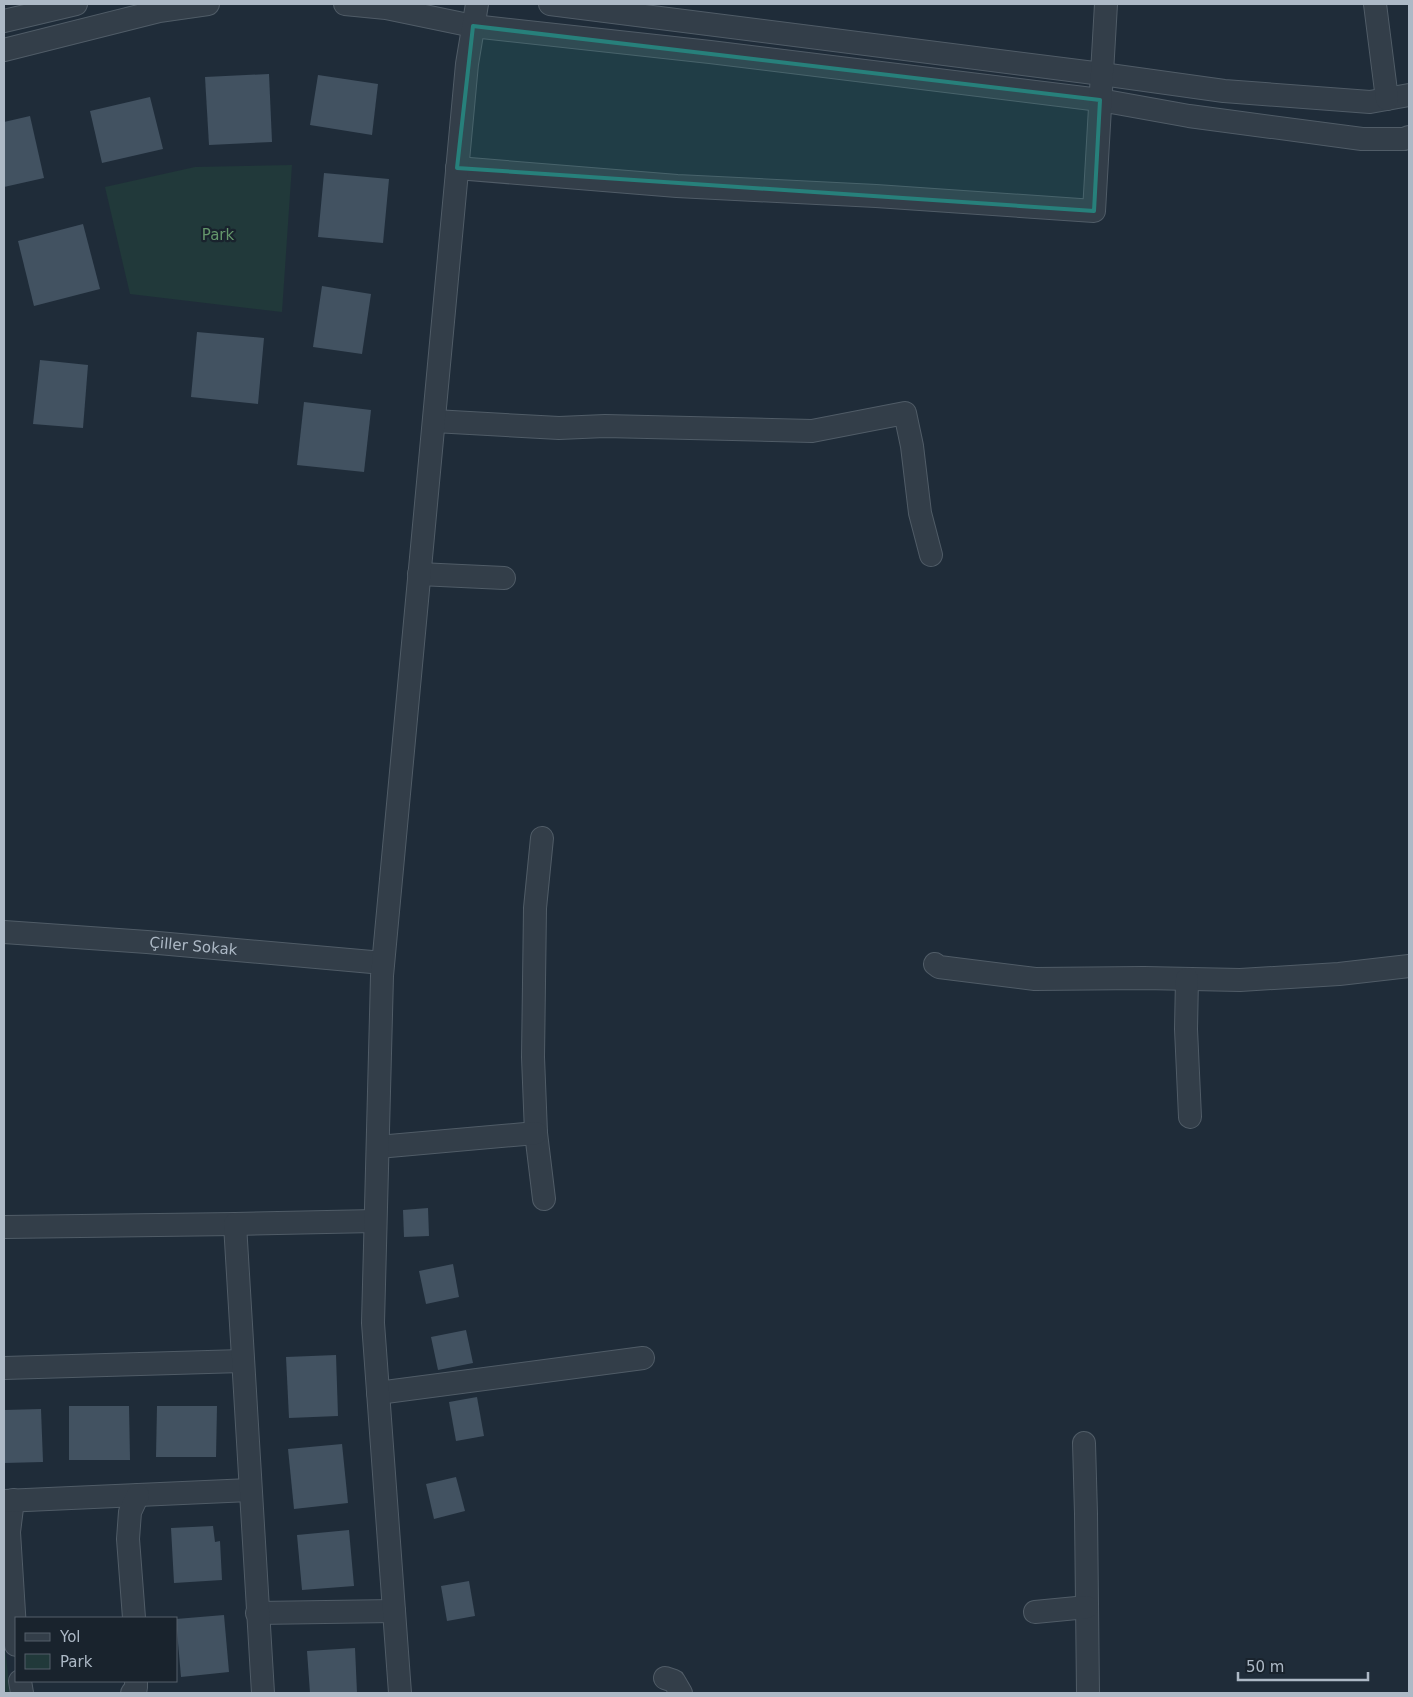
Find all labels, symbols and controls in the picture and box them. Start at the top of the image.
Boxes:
park label: Park [202,226,235,244]
street label: Çiller Sokak [149,933,239,959]
legend [15,1617,178,1682]
text: Yol [59,1628,81,1646]
scale bar [1238,1650,1368,1682]
text: Park [60,1653,93,1671]
text: 50 m [1246,1658,1284,1676]

